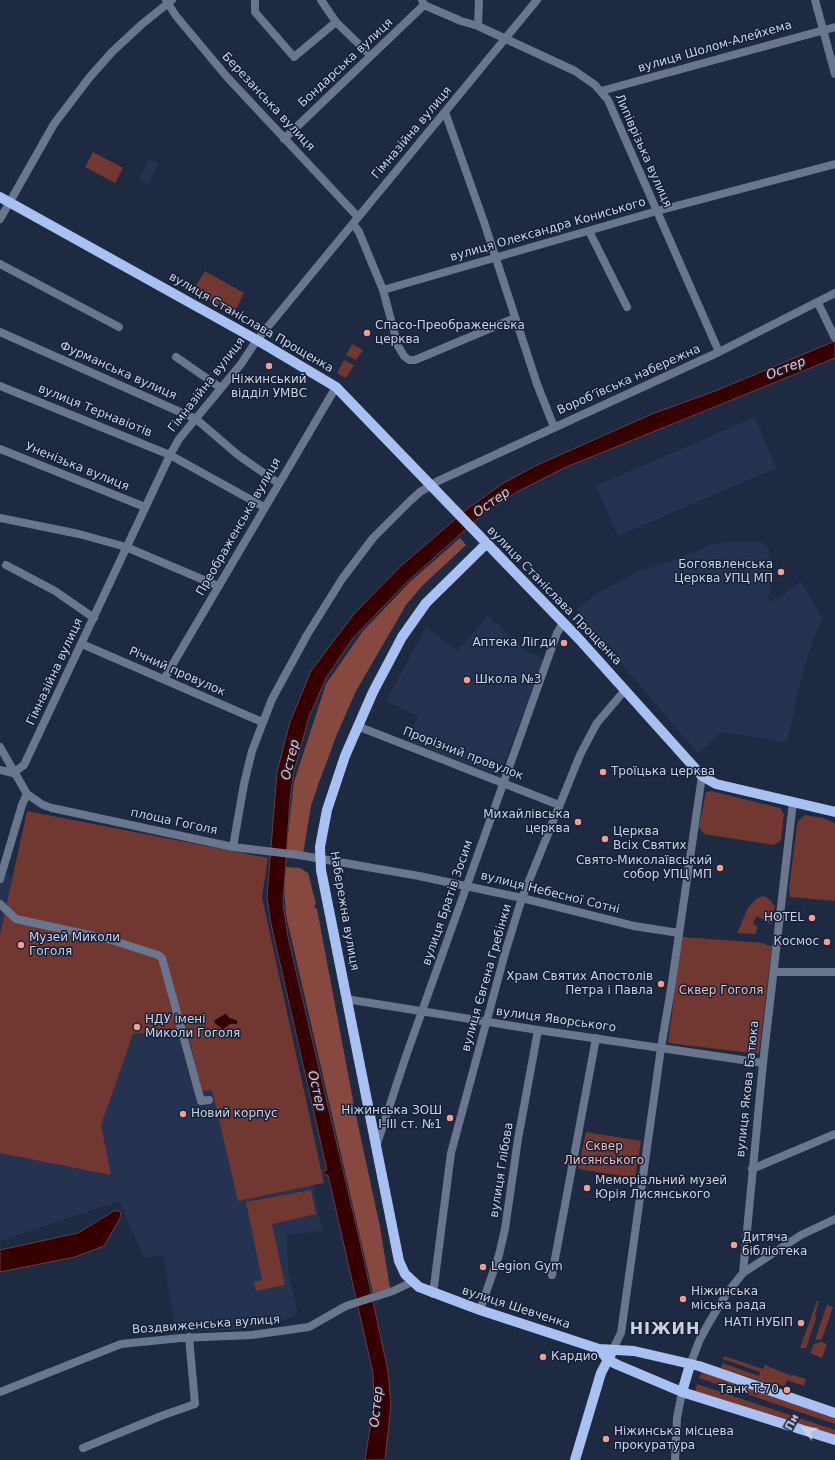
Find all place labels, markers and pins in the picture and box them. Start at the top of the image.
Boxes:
place label: Спасо-Преображенська церква [375,319,525,347]
marker: Спасо-Преображенська церква [362,328,372,338]
marker: Ніжинський відділ УМВС [264,361,274,371]
place label: Ніжинський відділ УМВС [231,373,307,401]
place label: Богоявленська Церква УПЦ МП [674,558,773,586]
marker: Богоявленська Церква УПЦ МП [776,567,786,577]
place label: Аптека Лігди [472,636,556,650]
marker: Аптека Лігди [559,638,569,648]
place label: Школа №3 [475,673,541,687]
marker: Школа №3 [462,675,472,685]
place label: Троїцька церква [611,765,715,779]
marker: Троїцька церква [598,767,608,777]
place label: Михайлівська церква [483,808,570,836]
marker: Михайлівська церква [573,817,583,827]
place label: Церква Всіх Святих [613,825,687,853]
marker: Церква Всіх Святих [600,834,610,844]
place label: Свято-Миколаївський собор УПЦ МП [576,854,712,882]
marker: Свято-Миколаївський собор УПЦ МП [715,863,725,873]
place label: HOTEL [764,911,804,925]
marker: HOTEL [807,913,817,923]
place label: Музей Миколи Гоголя [29,931,120,959]
place label: Космос [774,935,819,949]
marker: Космос [822,937,832,947]
marker: Музей Миколи Гоголя [16,940,26,950]
place label: Храм Святих Апостолів Петра і Павла [506,970,653,998]
marker: Храм Святих Апостолів Петра і Павла [656,979,666,989]
place label: НДУ імені Миколи Гоголя [145,1013,240,1041]
marker: НДУ імені Миколи Гоголя [132,1022,142,1032]
place label: Ніжинська ЗОШ І-ІІІ ст. №1 [341,1104,442,1132]
place label: Новий корпус [191,1107,278,1121]
marker: Новий корпус [178,1109,188,1119]
marker: Ніжинська ЗОШ І-ІІІ ст. №1 [445,1113,455,1123]
place label: Меморіальний музей Юрія Лисянського [595,1174,727,1202]
marker: Меморіальний музей Юрія Лисянського [582,1183,592,1193]
place label: Дитяча бібліотека [742,1231,807,1259]
marker: Дитяча бібліотека [729,1240,739,1250]
place label: Legion Gym [491,1260,563,1274]
marker: Legion Gym [478,1262,488,1272]
place label: Ніжинська міська рада [691,1285,766,1313]
marker: Ніжинська міська рада [678,1294,688,1304]
place label: НАТІ НУБІП [724,1316,793,1330]
marker: НАТІ НУБІП [796,1318,806,1328]
place label: Кардио [551,1350,598,1364]
marker: Кардио [538,1352,548,1362]
place label: Танк Т-70 [718,1383,779,1397]
marker: Танк Т-70 [782,1385,792,1395]
place label: Ніжинська місцева прокуратура [614,1425,734,1453]
marker: Ніжинська місцева прокуратура [601,1434,611,1444]

